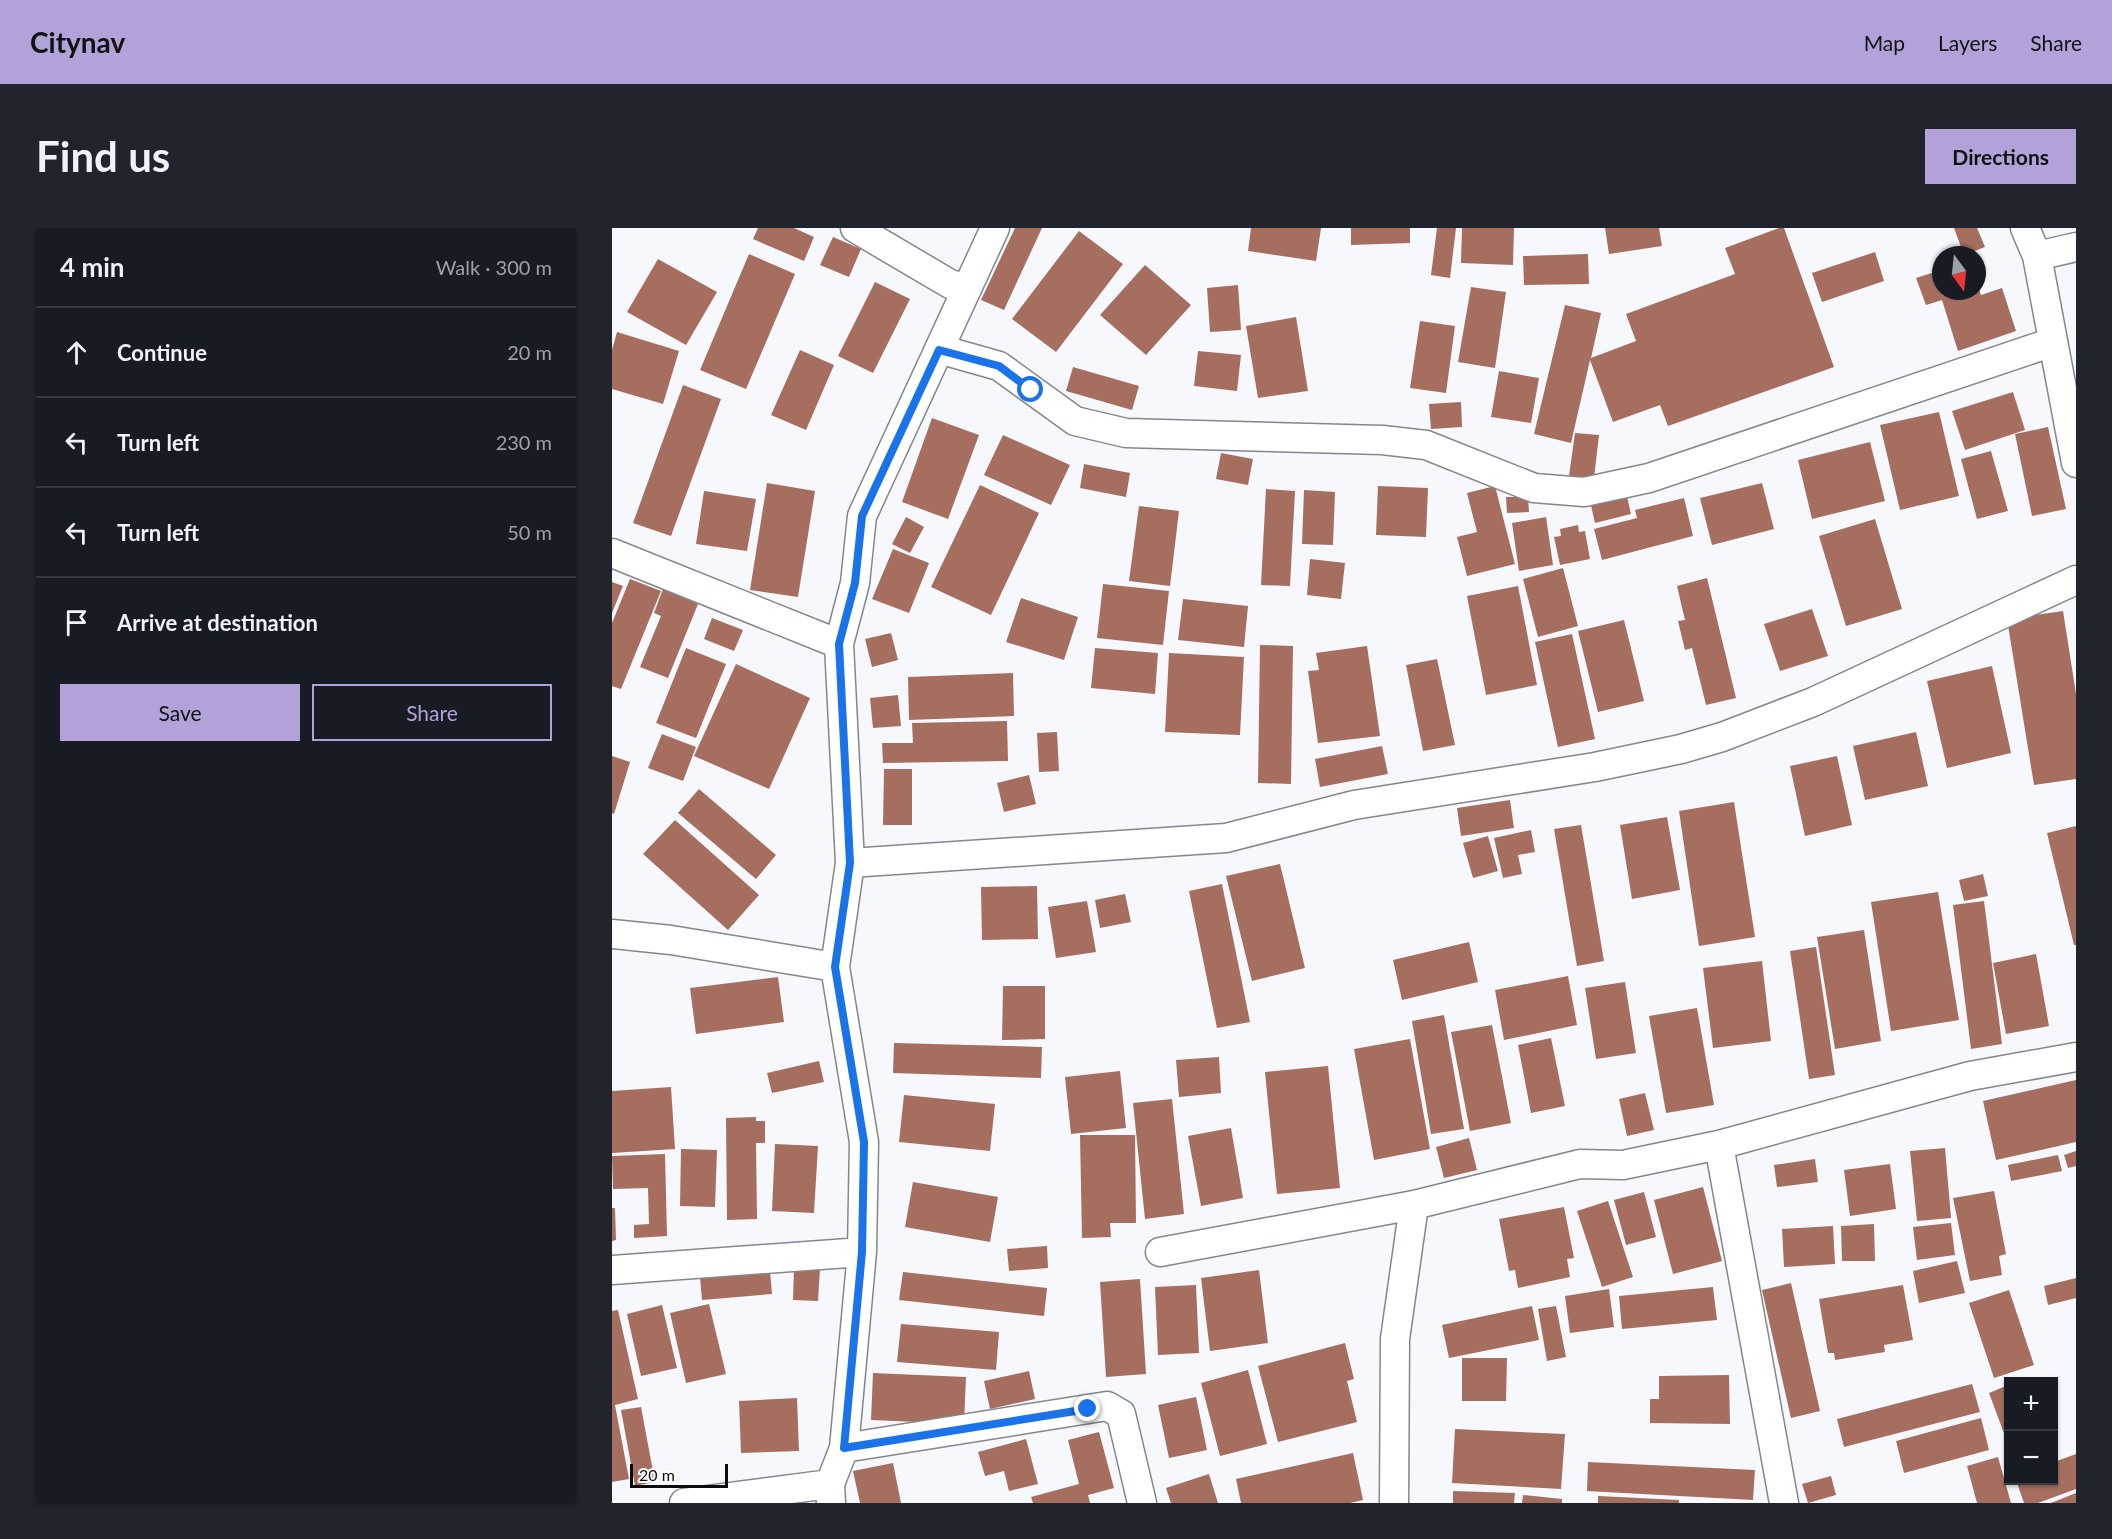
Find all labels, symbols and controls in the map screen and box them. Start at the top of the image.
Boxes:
text: Citynav [30,25,125,59]
text: Map [1864,30,1905,55]
text: Layers [1938,30,1997,55]
text: Share [2030,30,2082,55]
button: Directions [1925,129,2076,184]
text: Find us [36,131,170,181]
north arrow [1932,246,1986,300]
text: 4 min [60,251,124,283]
text: Walk · 300 m [436,255,552,279]
icon: ahead [60,336,93,369]
text: Continue [117,339,207,366]
text: 20 m [507,340,552,364]
route start [1017,376,1043,402]
icon: left [60,426,93,459]
text: Turn left [117,429,199,456]
text: 230 m [496,430,552,454]
icon: left [60,516,93,549]
text: Turn left [117,519,199,546]
text: 50 m [507,520,552,544]
icon: arrive [60,606,93,639]
text: Arrive at destination [117,609,318,636]
button: Save [60,684,300,741]
button: Share [312,684,552,741]
map controls [2004,1377,2058,1485]
button: + [2004,1377,2058,1431]
route end [1074,1395,1100,1421]
button: − [2004,1431,2058,1485]
scale bar [630,1461,728,1488]
text: 20 m [639,1465,675,1484]

